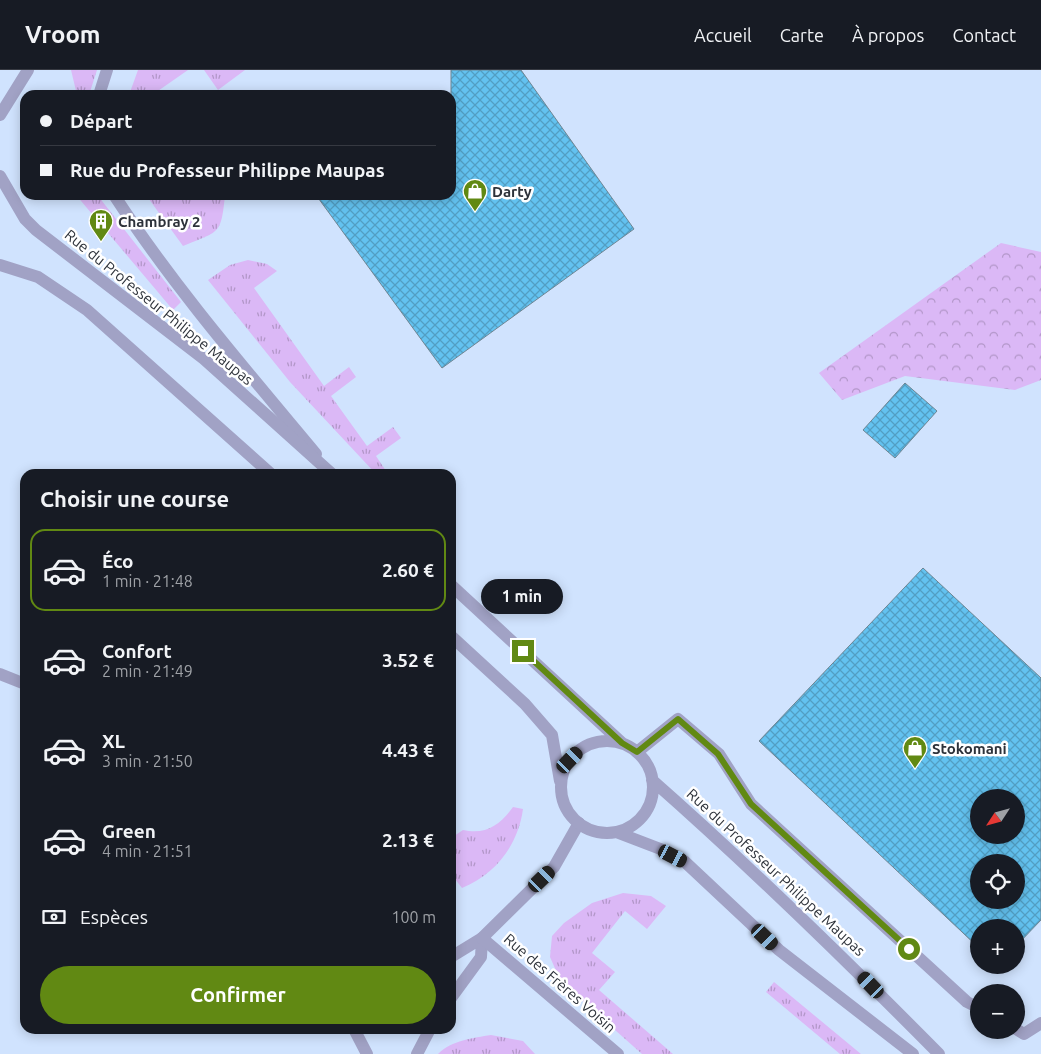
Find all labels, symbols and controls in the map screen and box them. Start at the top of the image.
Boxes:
text: Vroom [25,21,101,48]
text: Accueil [694,25,752,45]
text: Carte [780,25,824,45]
text: À propos [852,25,924,45]
text: Contact [952,25,1016,45]
text: Départ [70,110,133,132]
text: Rue du Professeur Philippe Maupas [70,159,385,181]
shop icon: Darty [462,178,488,212]
place label: Darty [492,183,532,200]
building icon: Chambray 2 [88,208,114,242]
place label: Chambray 2 [118,213,200,230]
street label: Rue du Professeur Philippe Maupas [62,226,256,388]
text: Choisir une course [40,486,229,511]
icon: car [42,548,87,593]
text: Éco [102,550,134,572]
text: 2.60 € [382,559,434,581]
text: 1 min · 21:48 [102,572,193,590]
callout: 1 min [482,578,564,614]
text: 1 min [502,587,542,605]
icon: car [42,638,87,683]
text: Confort [102,640,172,662]
route end [512,640,534,662]
text: 3.52 € [382,649,434,671]
text: 2 min · 21:49 [102,662,193,680]
icon: car [42,728,87,773]
text: XL [102,730,125,752]
shop icon: Stokomani [902,735,928,769]
text: 4.43 € [382,739,434,761]
place label: Stokomani [932,740,1007,757]
car [554,744,585,776]
text: 3 min · 21:50 [102,752,193,770]
street label: Rue du Professeur Philippe Maupas [683,785,869,959]
north arrow [970,789,1025,844]
map controls [970,789,1025,1039]
icon: car [42,818,87,863]
text: Green [102,820,156,842]
text: 2.13 € [382,829,434,851]
text: 4 min · 21:51 [102,842,193,860]
car [656,843,689,869]
button: locate [970,854,1025,909]
car [525,863,558,895]
icon: cash [40,903,68,931]
text: Espèces [80,906,148,928]
text: 100 m [391,908,436,926]
button: + [970,919,1025,974]
car [748,921,781,953]
street label: Rue des Frères Voisin [501,930,619,1036]
route start [898,938,920,960]
button: Confirmer [40,966,436,1024]
car [855,969,886,1001]
button: − [970,984,1025,1039]

